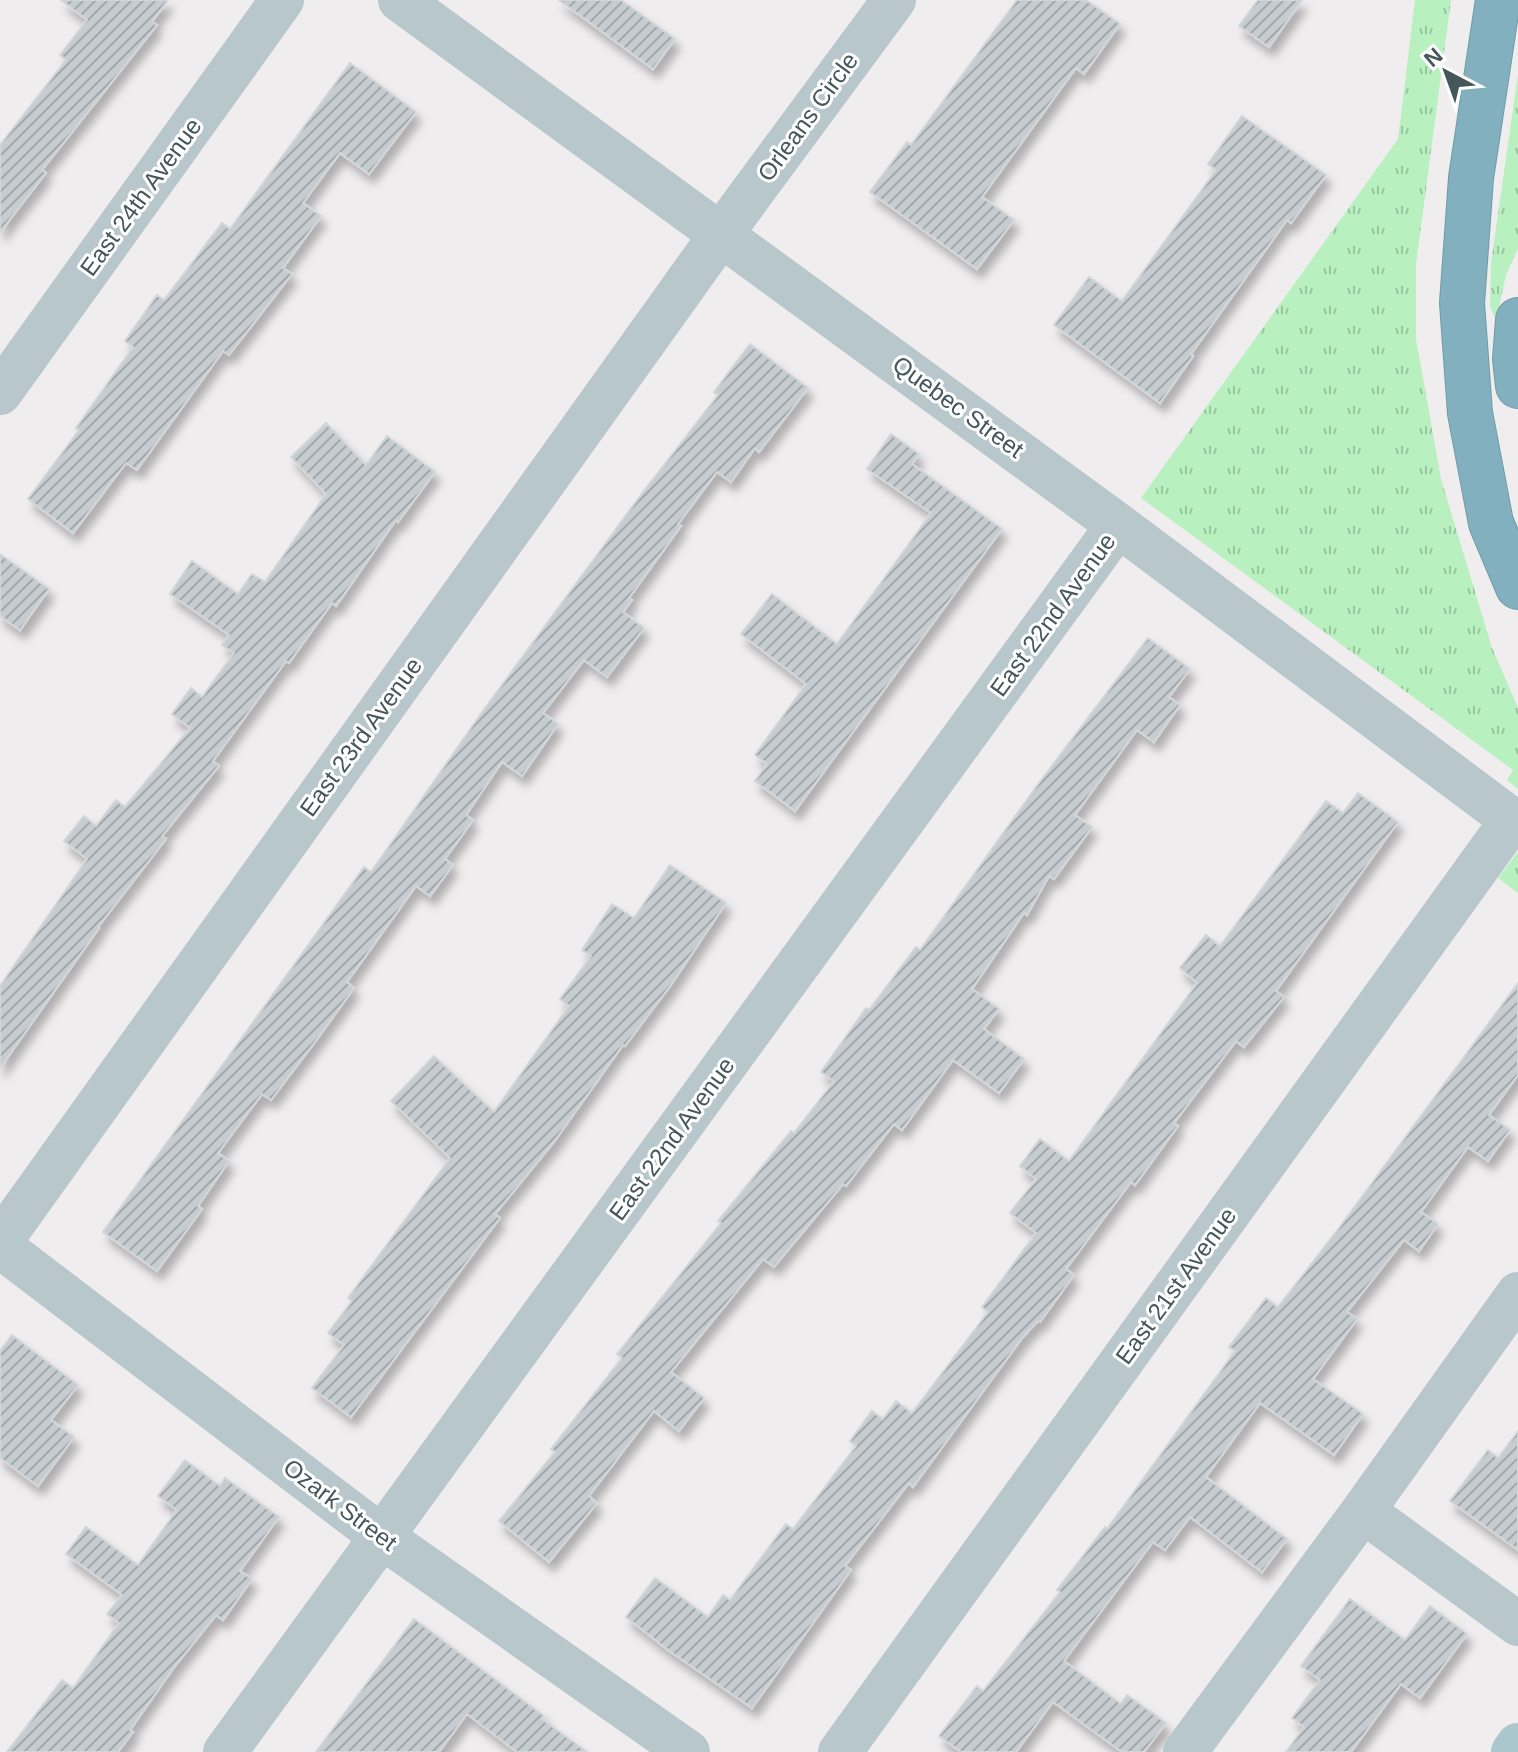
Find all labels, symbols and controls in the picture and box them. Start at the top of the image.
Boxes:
north arrow [1406,32,1486,112]
text: N [1419,43,1447,72]
street label: Orleans Circle [752,47,863,186]
street label: East 24th Avenue [75,113,207,281]
street label: Quebec Street [888,350,1029,463]
street label: East 22nd Avenue [985,528,1121,701]
street label: East 23rd Avenue [294,652,427,821]
street label: East 22nd Avenue [604,1052,740,1225]
street label: East 21st Avenue [1110,1202,1241,1369]
street label: Ozark Street [278,1453,402,1556]

